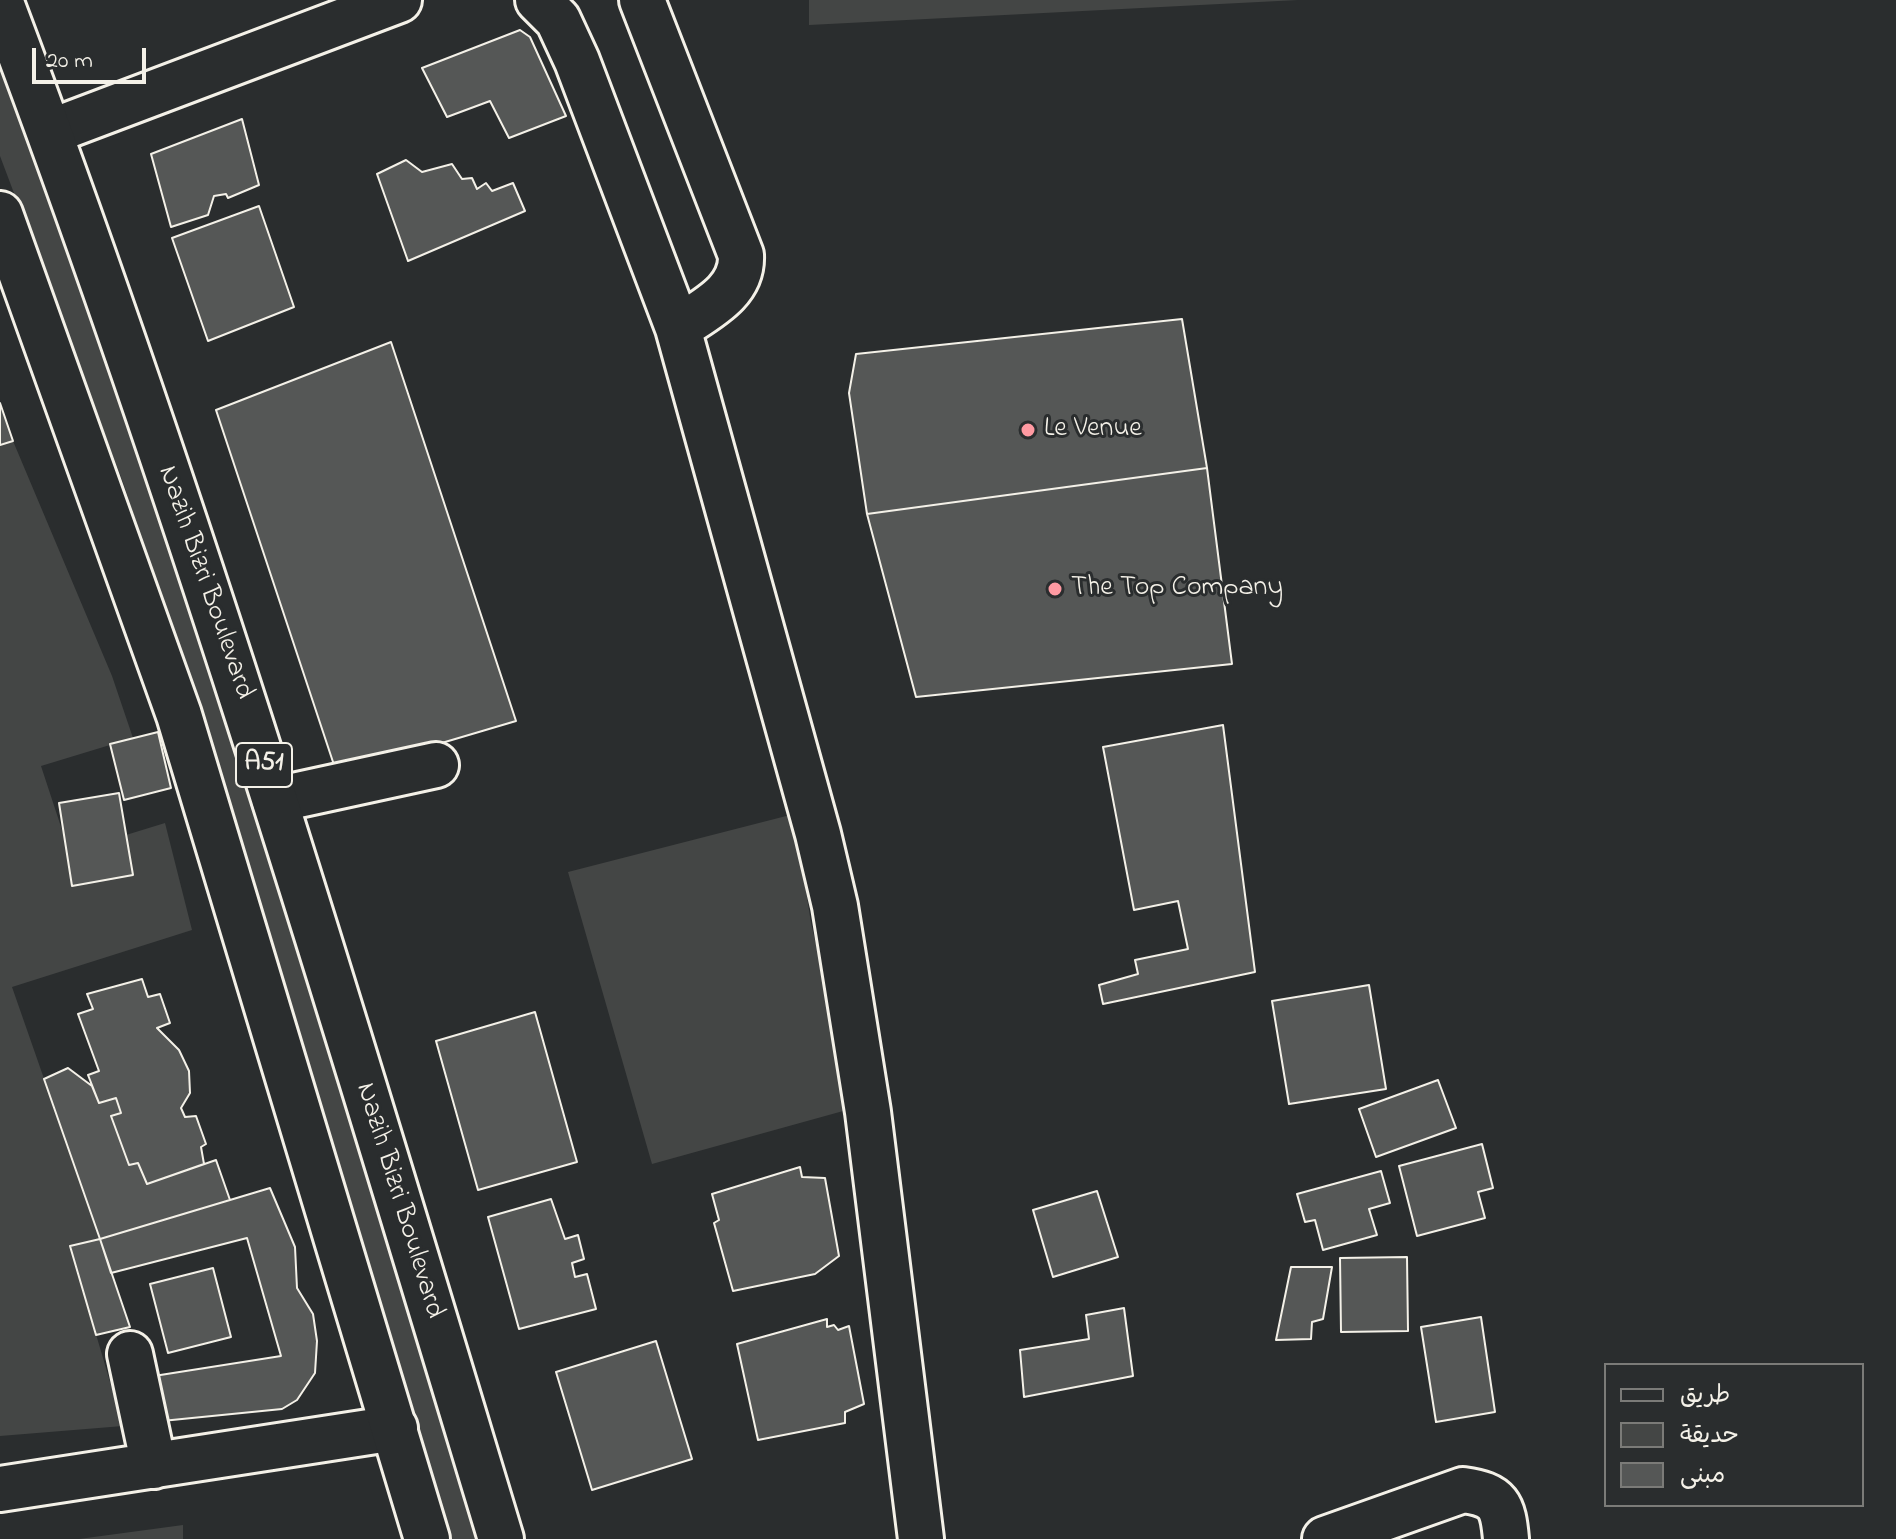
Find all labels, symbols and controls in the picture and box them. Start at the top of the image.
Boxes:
scale bar [36,32,150,82]
text: 20 m [46,44,93,79]
place label: Le Venue [1044,413,1142,447]
marker: Le Venue [1019,421,1037,439]
street label: Nazih Bizri Boulevard [148,462,260,704]
place label: The Top Company [1071,572,1283,606]
marker: The Top Company [1046,580,1064,598]
road number: A51 [236,743,292,787]
street label: Nazih Bizri Boulevard [346,1079,450,1323]
legend [1604,1363,1864,1507]
text: طريق [1680,1379,1730,1414]
text: حديقة [1680,1419,1739,1454]
text: مبنى [1680,1459,1725,1494]

